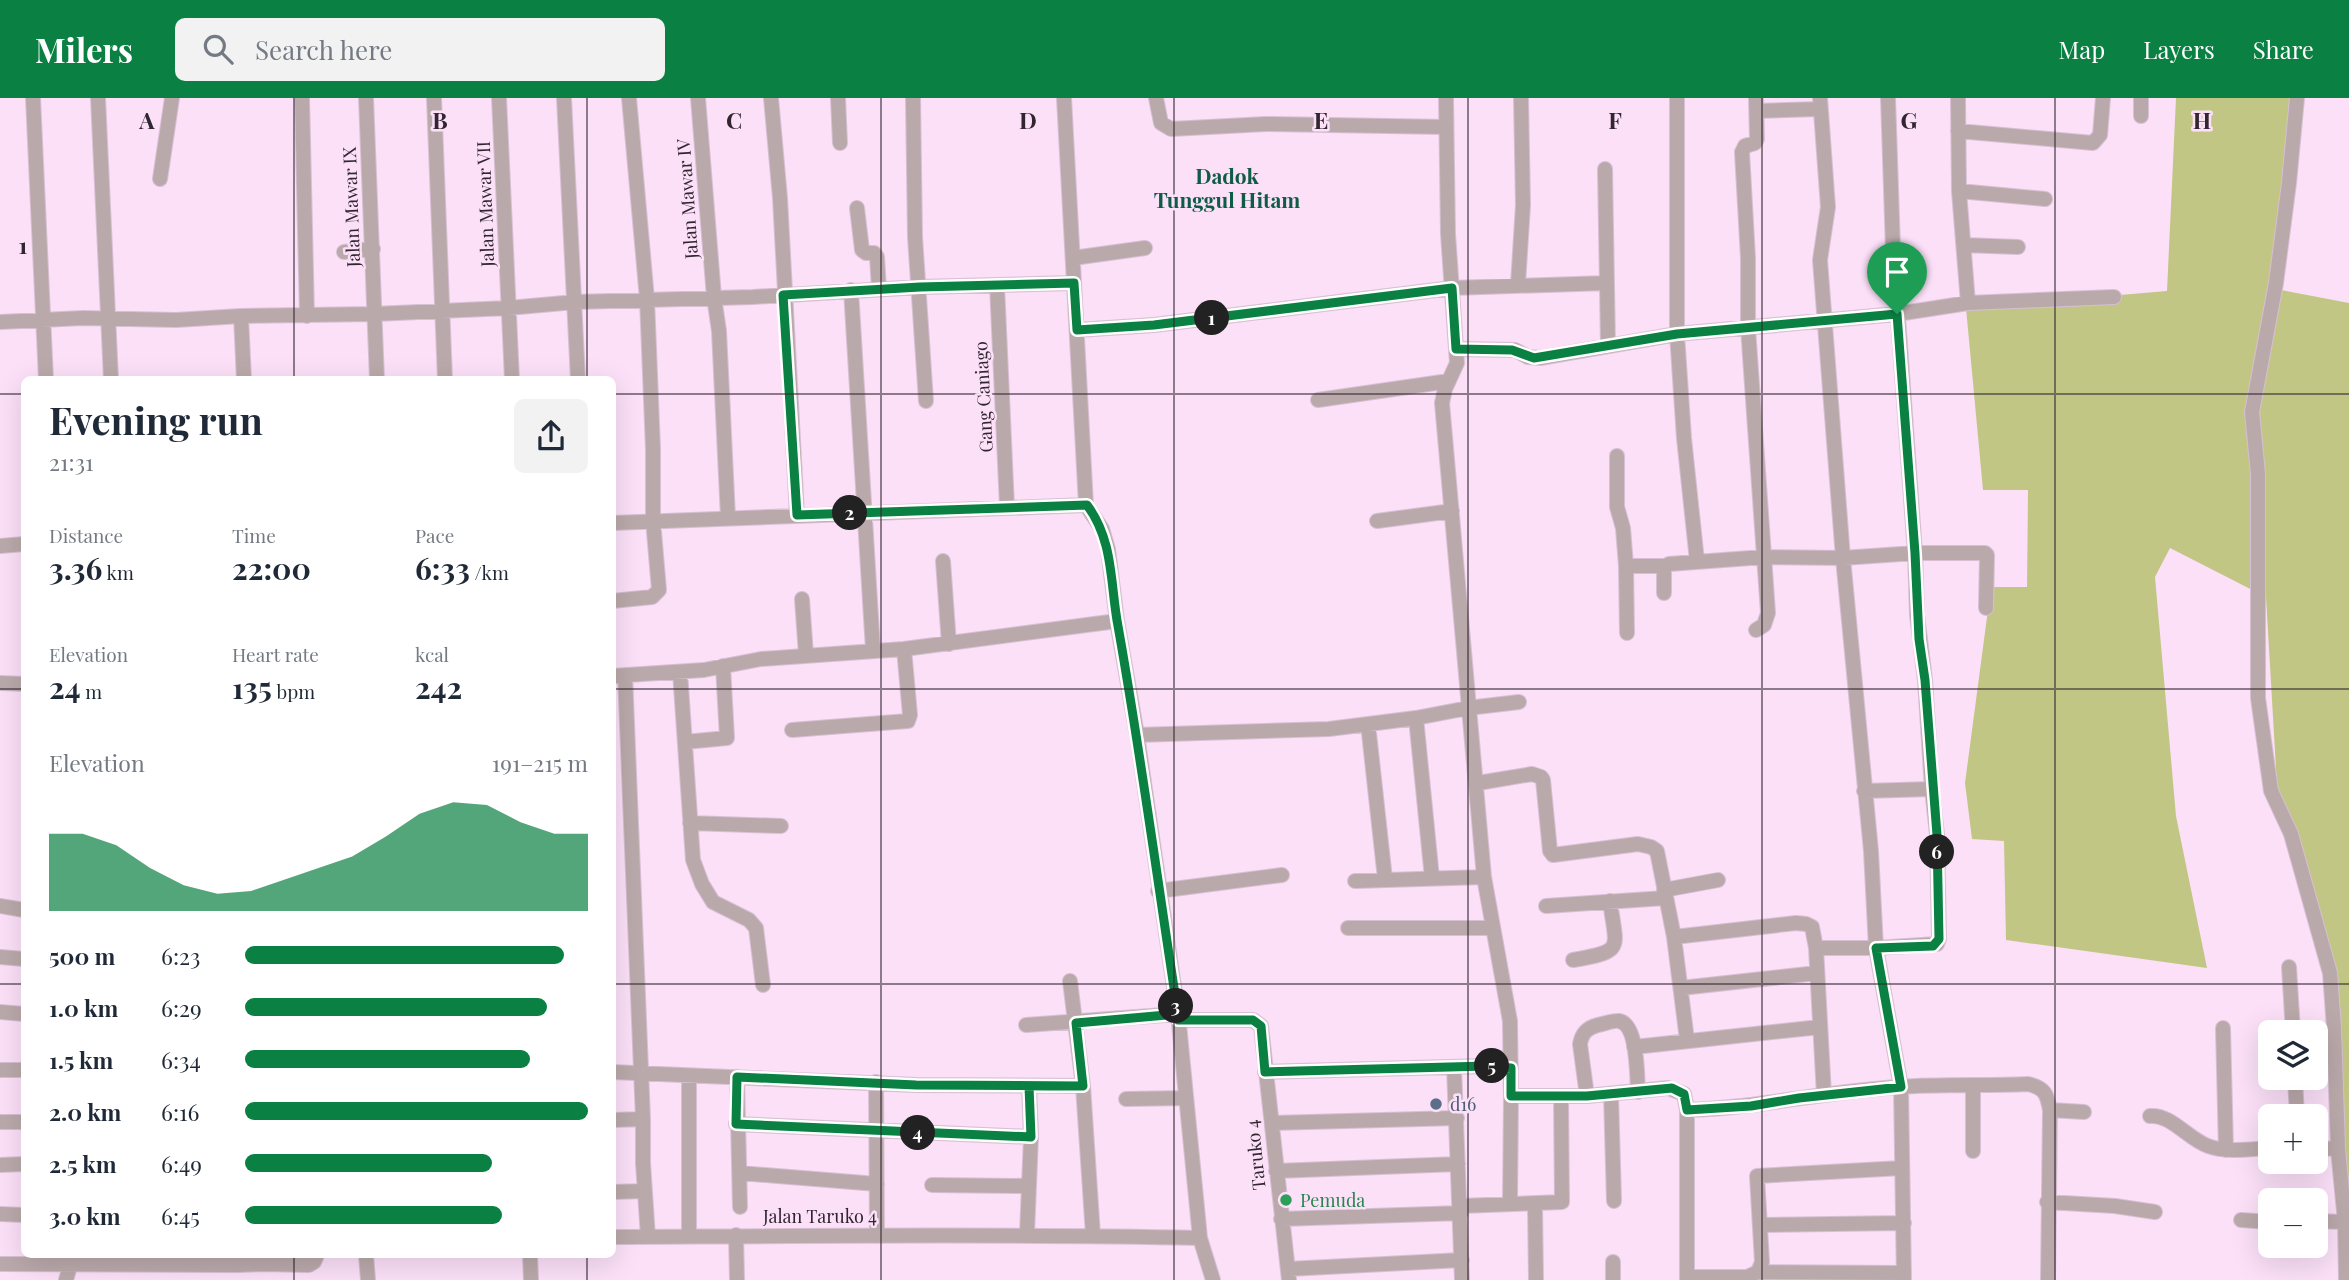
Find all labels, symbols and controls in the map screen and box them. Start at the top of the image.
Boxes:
search box [175,18,665,81]
text: Milers [35,27,133,71]
icon: search [199,30,237,68]
text: Search here [255,32,392,67]
text: Map [2059,33,2105,65]
text: Layers [2143,33,2215,65]
text: Share [2253,33,2314,65]
text: A [138,104,155,135]
text: B [432,104,448,135]
text: C [726,104,742,135]
text: D [1019,104,1037,135]
text: E [1314,104,1328,135]
text: F [1608,104,1622,135]
text: G [1901,104,1918,135]
text: H [2193,104,2211,135]
street label: Jalan Mawar IV [671,137,703,261]
street label: Jalan Mawar VII [471,141,499,268]
street label: Jalan Mawar IX [337,146,365,269]
district label: Dadok Tunggul Hitam [1154,161,1300,213]
text: 1 [19,229,28,260]
pin [1867,242,1927,314]
icon: arrive [1878,253,1916,291]
pin: 1 [1194,300,1230,336]
text: 1 [1208,304,1215,330]
street label: Gang Caniago [968,341,998,453]
text: Evening run [49,394,263,445]
button: share [514,399,588,473]
text: 21:31 [49,446,94,477]
pin: 2 [832,496,868,530]
text: 2 [845,499,854,525]
text: Distance [49,522,123,548]
text: Time [232,522,276,548]
text: Pace [415,522,454,548]
text: 3.36 [49,548,102,588]
text: 22:00 [232,548,311,588]
text: 6:33 [415,548,470,588]
text: km [102,559,134,585]
text: /km [470,559,509,585]
text: Elevation [49,641,128,667]
text: Heart rate [232,641,319,667]
text: kcal [415,641,449,667]
text: 24 [49,667,81,707]
text: 135 [232,667,272,707]
text: 242 [415,667,462,707]
text: m [81,678,102,704]
text: bpm [272,678,315,704]
text: Elevation [49,747,145,778]
text: 191–215 m [492,747,588,778]
pin: 6 [1920,834,1954,870]
text: 6 [1931,838,1942,864]
text: 500 m [49,940,115,971]
text: 6:23 [161,940,200,971]
pin: 3 [1158,988,1194,1024]
text: 1.0 km [49,992,118,1023]
text: 6:29 [161,992,202,1023]
text: 3 [1171,992,1180,1018]
map controls [2258,1020,2328,1258]
button: layers [2258,1020,2328,1090]
text: 1.5 km [49,1044,113,1075]
text: 6:34 [161,1044,201,1075]
pin: 5 [1474,1048,1510,1084]
text: 5 [1487,1052,1496,1078]
place label: d16 [1450,1092,1476,1116]
text: 2.0 km [49,1096,121,1127]
text: 6:16 [161,1096,199,1127]
marker: d16 [1428,1096,1444,1112]
button: + [2258,1104,2328,1174]
pin: 4 [900,1116,936,1150]
text: 4 [912,1119,923,1145]
street label: Taruko 4 [1239,1119,1271,1191]
text: 2.5 km [49,1148,116,1179]
text: 6:49 [161,1148,202,1179]
place label: Pemuda [1300,1188,1365,1212]
button: − [2258,1188,2328,1258]
marker: Pemuda [1278,1192,1294,1208]
text: 3.0 km [49,1200,121,1231]
text: 6:45 [161,1200,200,1231]
street label: Jalan Taruko 4 [762,1204,877,1228]

